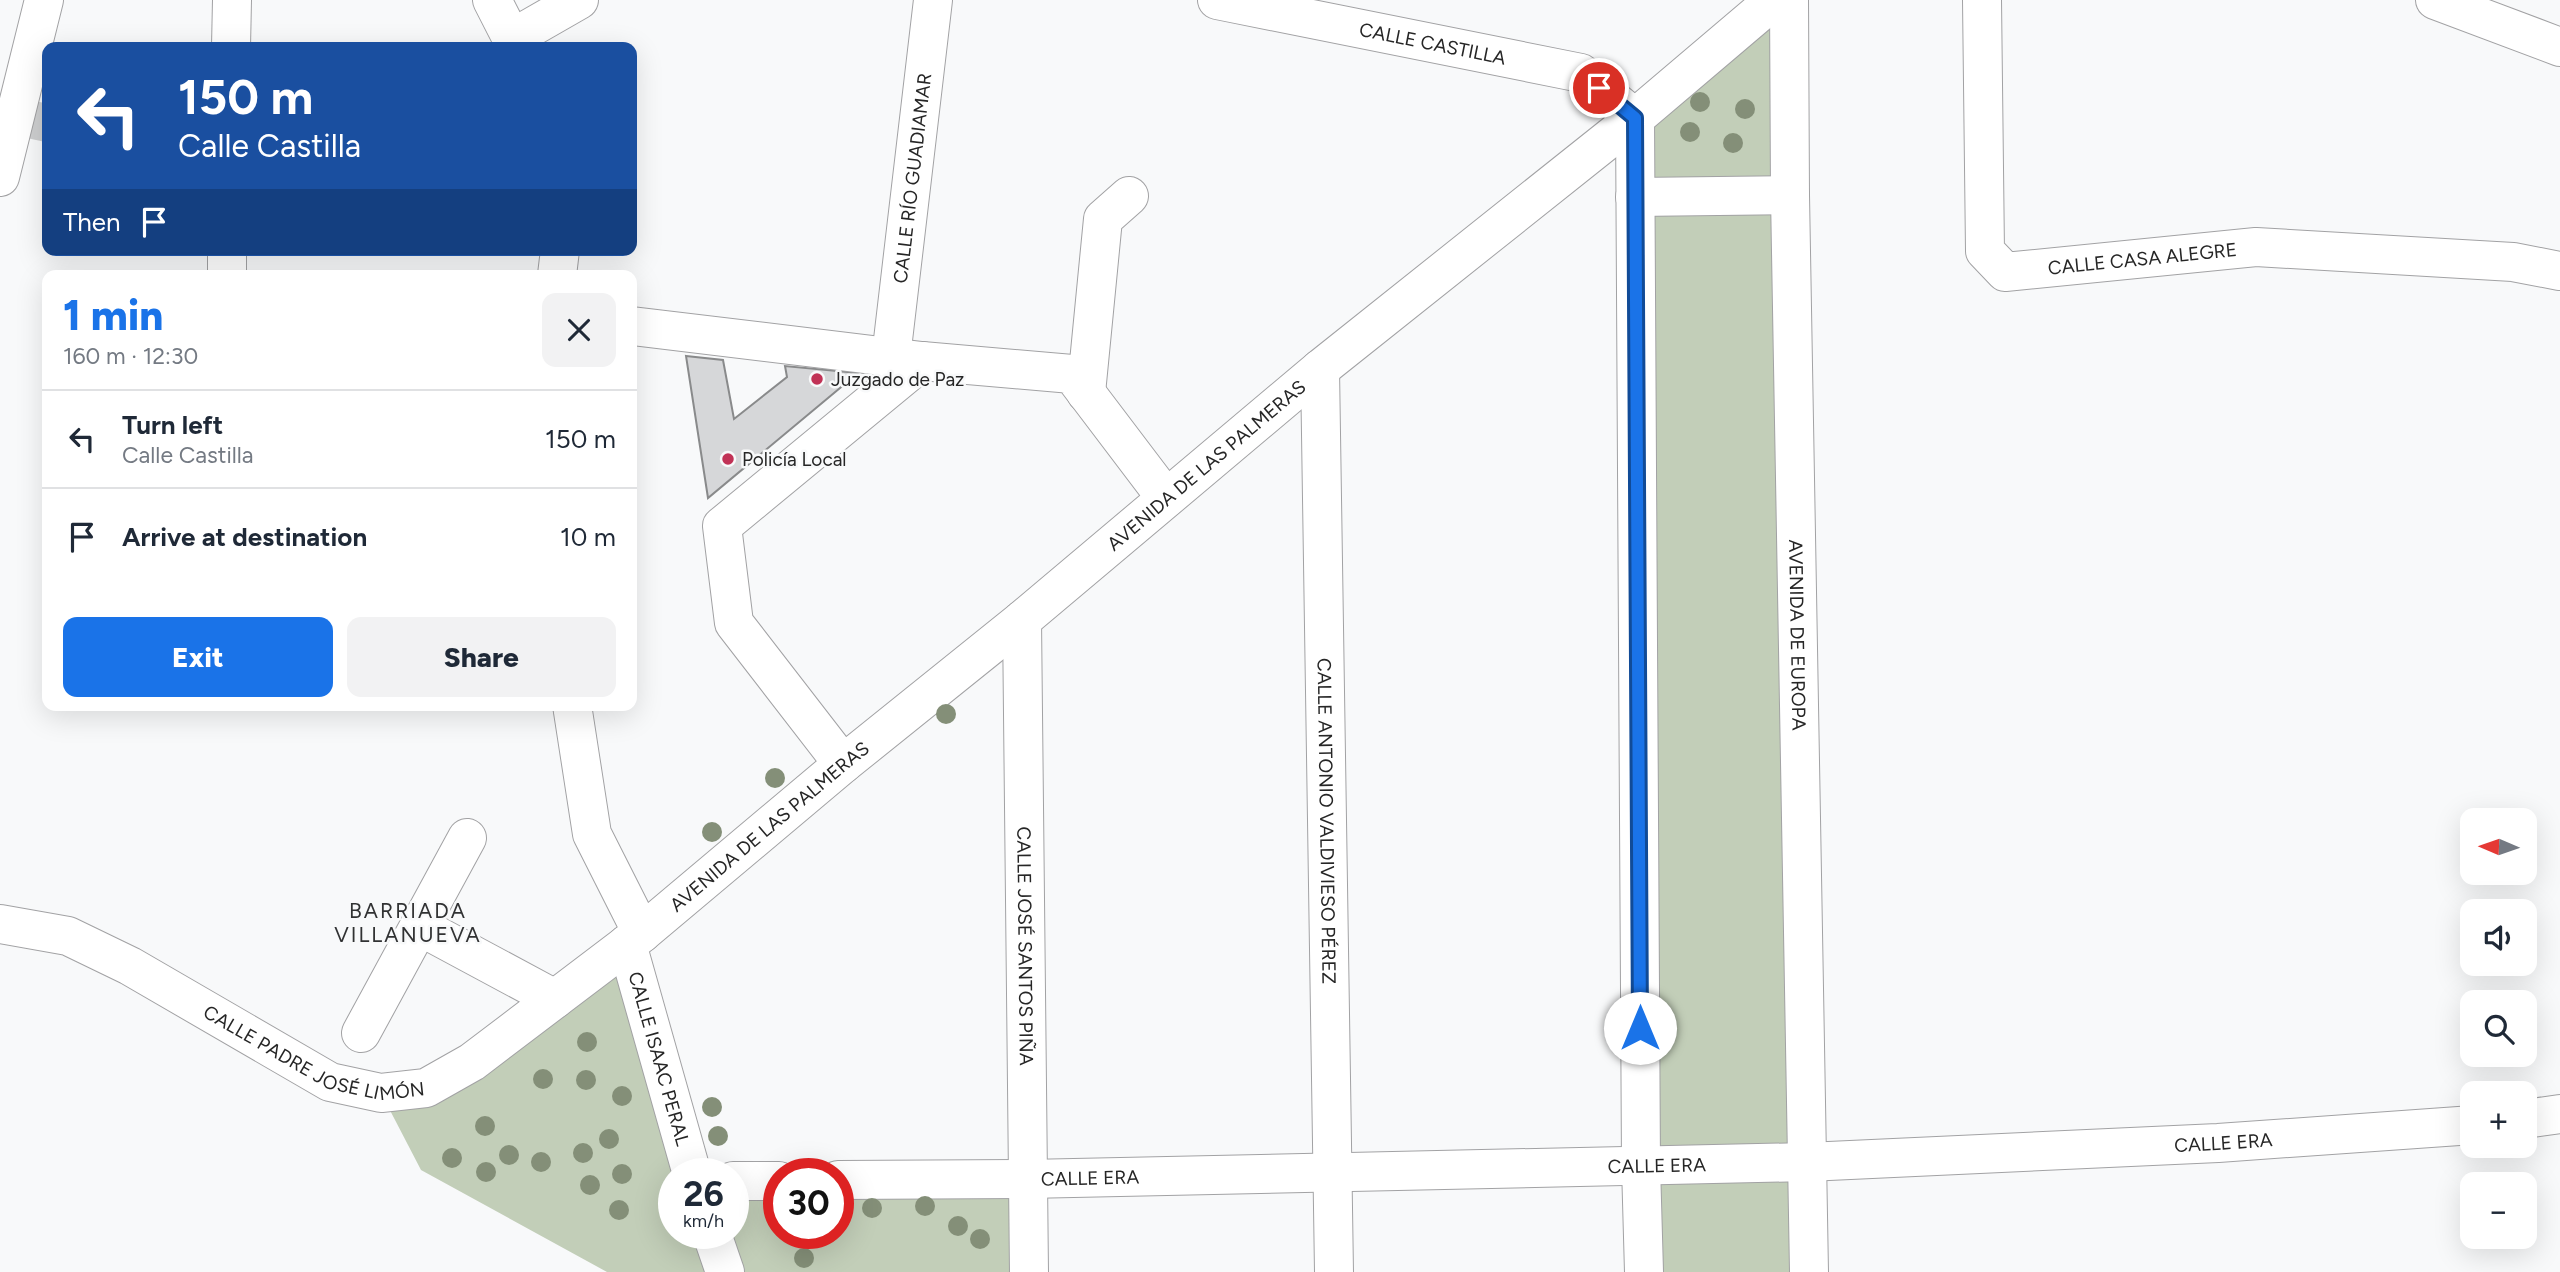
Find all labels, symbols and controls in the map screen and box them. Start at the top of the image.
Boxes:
street label: CALLE CASTILLA [1357,17,1508,69]
pin [1569,58,1629,118]
text: 150 m [178,67,313,126]
icon: arrive [1580,69,1618,107]
icon: left [63,70,154,161]
street label: CALLE RÍO GUADIAMAR [888,72,936,285]
text: Calle Castilla [178,127,361,165]
icon: arrive [135,203,173,241]
text: Then [63,206,121,238]
street label: CALLE CASA ALEGRE [2047,237,2238,279]
text: 1 min [63,290,163,341]
button: close [542,293,616,367]
text: 160 m · 12:30 [63,342,198,370]
place label: Juzgado de Paz [831,368,964,391]
marker: Juzgado de Paz [809,371,825,387]
street label: AVENIDA DE LAS PALMERAS [1102,375,1310,555]
text: Turn left [122,409,223,441]
icon: left [63,420,101,458]
text: 150 m [545,423,616,455]
text: Calle Castilla [122,441,254,469]
place label: Policía Local [742,448,847,471]
marker: Policía Local [720,451,736,467]
icon: arrive [63,518,101,556]
text: Arrive at destination [122,521,367,553]
text: 10 m [560,521,616,553]
street label: AVENIDA DE EUROPA [1785,539,1811,731]
button: Exit [63,617,333,697]
button: Share [347,617,616,697]
street label: CALLE ANTONIO VALDIVIESO PÉREZ [1313,658,1341,984]
street label: AVENIDA DE LAS PALMERAS [665,736,873,916]
north arrow [2460,808,2538,886]
map controls [2460,808,2537,1249]
street label: CALLE JOSÉ SANTOS PIÑA [1013,826,1038,1066]
district label: BARRIADA VILLANUEVA [334,898,482,947]
button: sound [2460,899,2537,976]
street label: CALLE ISAAC PERAL [624,969,695,1148]
button: search [2460,990,2537,1067]
position arrow [1603,991,1677,1065]
street label: CALLE PADRE JOSÉ LIMÓN [200,1000,426,1105]
button: + [2460,1081,2537,1158]
street label: CALLE ERA [2174,1128,2273,1157]
street label: CALLE ERA [1607,1153,1706,1178]
speed limit sign: 30 [763,1158,854,1249]
street label: CALLE ERA [1041,1165,1140,1190]
button: − [2460,1172,2537,1249]
text: 26 [683,1173,724,1215]
text: km/h [683,1210,724,1232]

